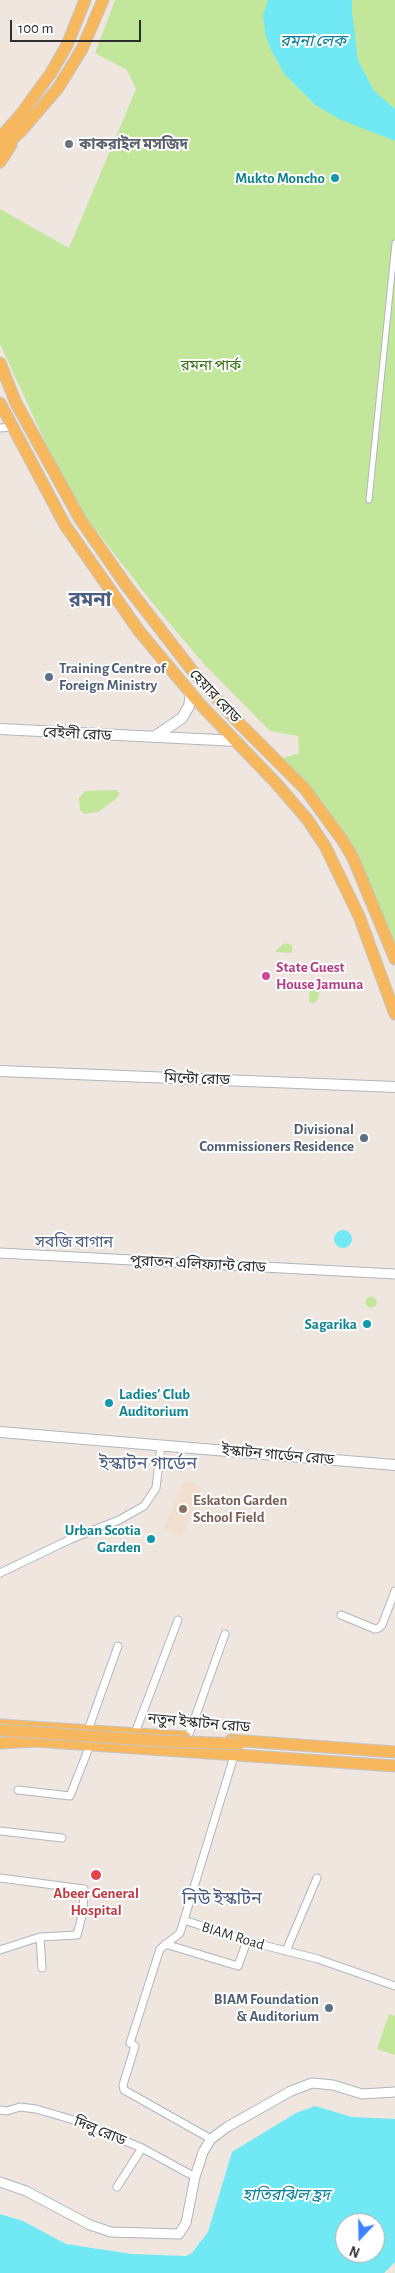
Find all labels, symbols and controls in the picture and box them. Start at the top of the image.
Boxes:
scale bar [12,10,144,42]
text: 100 m [18,21,53,36]
water label: রমনা লেক [280,31,346,51]
place label: কাকরাইল মসজিদ [79,135,188,153]
marker: কাকরাইল মসজিদ [63,138,75,150]
place label: Mukto Moncho [235,169,325,187]
marker: Mukto Moncho [329,172,341,184]
park label: রমনা পার্ক [181,356,241,374]
district label: রমনা [69,588,111,612]
place label: Training Centre of Foreign Ministry [59,659,166,694]
street label: হেয়ার রোড [185,665,245,727]
marker: Training Centre of Foreign Ministry [43,671,55,683]
street label: বেইলী রোড [42,723,112,745]
place label: State Guest House Jamuna [276,958,363,993]
marker: State Guest House Jamuna [260,970,272,982]
street label: মিন্টো রোড [164,1069,230,1089]
place label: Divisional Commissioners Residence [199,1120,354,1155]
marker: Divisional Commissioners Residence [358,1132,370,1144]
district label: সবজি বাগান [35,1232,113,1252]
street label: পুরাতন এলিফ্যান্ট রোড [130,1251,266,1277]
place label: Sagarika [305,1315,357,1333]
marker: Sagarika [361,1318,373,1330]
place label: Ladies' Club Auditorium [119,1385,190,1420]
marker: Ladies' Club Auditorium [103,1397,115,1409]
street label: ইস্কাটন গার্ডেন রোড [221,1441,335,1469]
district label: ইস্কাটন গার্ডেন [99,1453,197,1475]
place label: Eskaton Garden School Field [193,1491,287,1526]
marker: Eskaton Garden School Field [177,1503,189,1515]
place label: Urban Scotia Garden [65,1521,141,1556]
marker: Urban Scotia Garden [145,1533,157,1545]
street label: নতুন ইস্কাটন রোড [147,1710,251,1736]
marker: Abeer General Hospital [89,1868,103,1882]
place label: Abeer General Hospital [53,1884,139,1919]
district label: নিউ ইস্কাটন [182,1888,262,1910]
street label: BIAM Road [199,1918,267,1954]
place label: BIAM Foundation & Auditorium [214,1990,319,2025]
marker: BIAM Foundation & Auditorium [323,2002,335,2014]
street label: দিলু রোড [71,2112,129,2150]
water label: হাতিরঝিল হ্রদ [242,2185,330,2205]
north arrow [335,2213,385,2263]
text: N [348,2243,362,2259]

